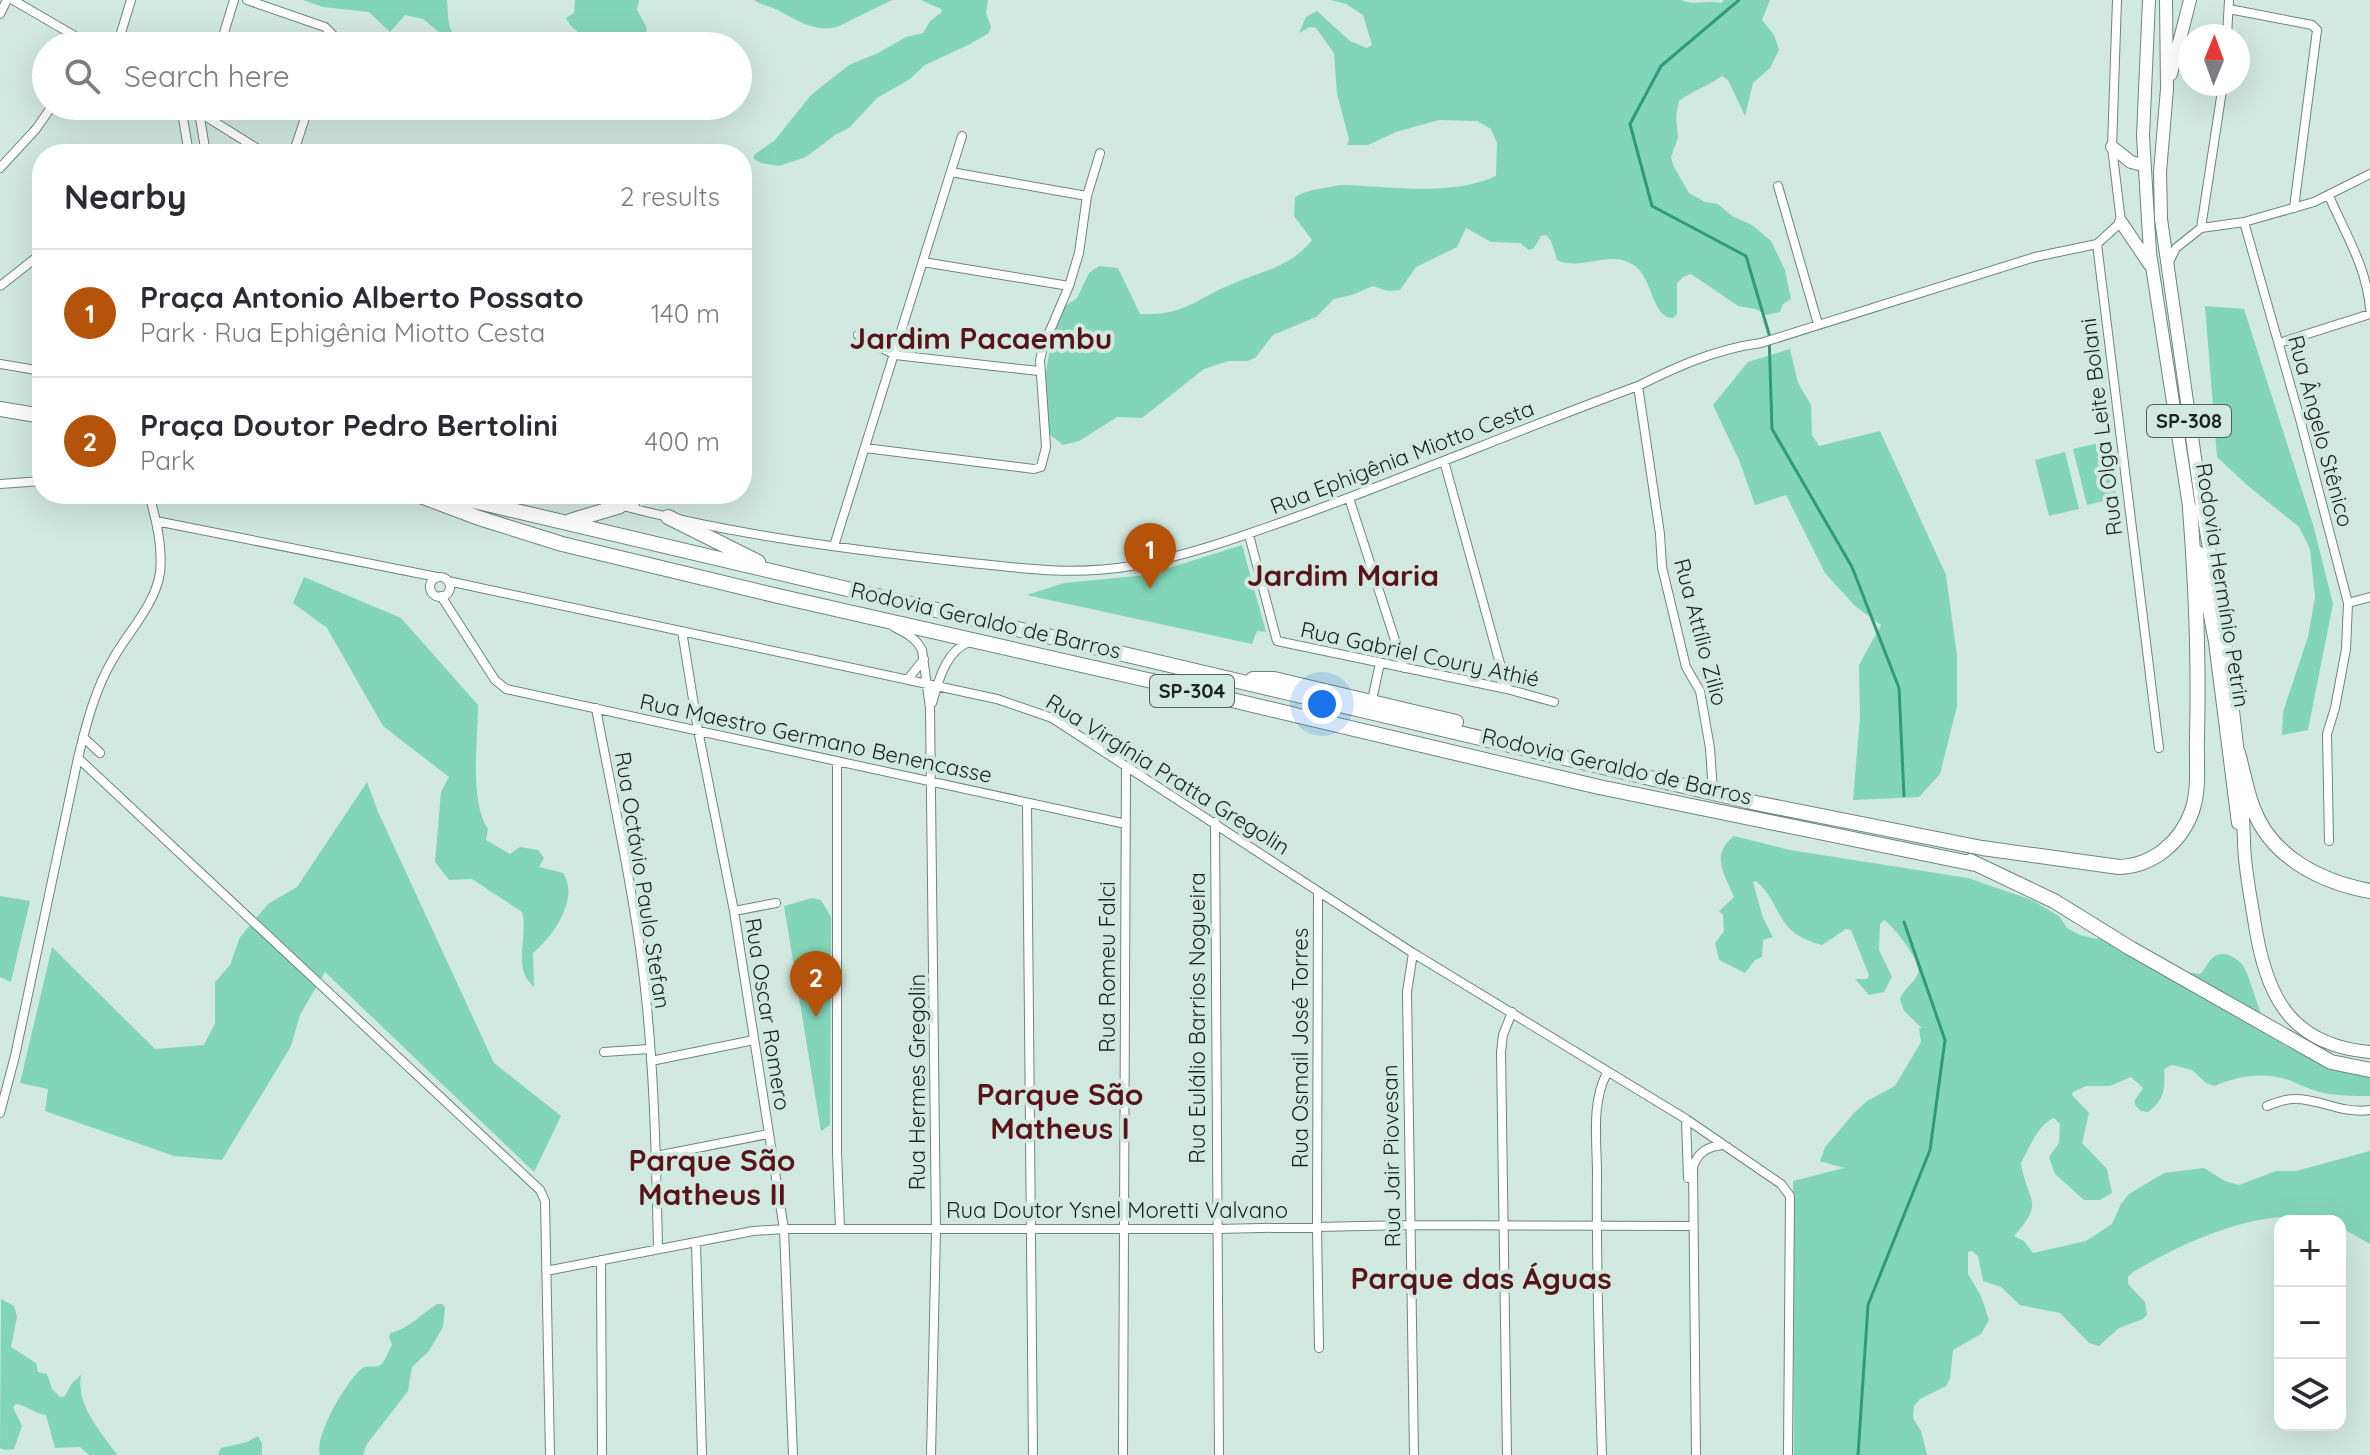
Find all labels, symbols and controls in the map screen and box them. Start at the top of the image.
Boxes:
north arrow [2178,24,2250,96]
search box [32,32,752,120]
icon: search [60,54,104,98]
text: Search here [124,57,290,95]
text: Nearby [64,175,187,218]
text: 2 results [620,180,720,213]
text: Praça Antonio Alberto Possato [140,278,584,316]
text: 1 [85,297,95,330]
text: 140 m [651,297,720,330]
text: Park · Rua Ephigênia Miotto Cesta [140,316,545,349]
street label: Rua Olga Leite Bolani [2074,317,2128,537]
district label: Jardim Pacaembu [850,319,1112,357]
street label: Rua Ângelo Stênico [2282,332,2360,530]
street label: Rua Ephigênia Miotto Cesta [1266,394,1538,520]
road number: SP-308 [2147,405,2231,437]
text: Praça Doutor Pedro Bertolini [140,406,558,444]
text: 2 [83,425,97,458]
text: 400 m [645,425,720,458]
text: Park [140,444,195,477]
street label: Rodovia Hermínio Petrin [2190,461,2256,709]
pin: 1 [1124,523,1176,589]
street label: Rua Attílio Zilio [1668,555,1734,709]
district label: Jardim Maria [1247,556,1439,594]
street label: Rodovia Geraldo de Barros [848,575,1124,665]
street label: Rua Gabriel Coury Athié [1298,615,1542,693]
road number: SP-304 [1150,675,1234,707]
your location [1302,684,1342,724]
street label: Rua Maestro Germano Benencasse [637,687,995,789]
street label: Rua Virgínia Pratta Gregolin [1041,687,1295,861]
street label: Rodovia Geraldo de Barros [1479,721,1755,811]
street label: Rua Octávio Paulo Stefan [609,749,677,1011]
street label: Rua Eulálio Barrios Nogueira [1183,872,1211,1164]
street label: Rua Romeu Falci [1093,881,1121,1053]
street label: Rua Oscar Romero [739,916,797,1112]
street label: Rua Osmail José Torres [1286,928,1314,1168]
pin: 2 [790,951,842,1017]
street label: Rua Hermes Gregolin [903,974,931,1190]
street label: Rua Jair Piovesan [1375,1064,1407,1248]
district label: Parque São Matheus I [976,1075,1144,1147]
district label: Parque São Matheus II [628,1141,796,1213]
street label: Rua Doutor Ysnel Moretti Valvano [946,1196,1288,1224]
map controls [2274,1215,2346,1431]
button: + [2274,1215,2346,1287]
district label: Parque das Águas [1350,1259,1612,1297]
button: − [2274,1287,2346,1359]
button: layers [2274,1359,2346,1431]

